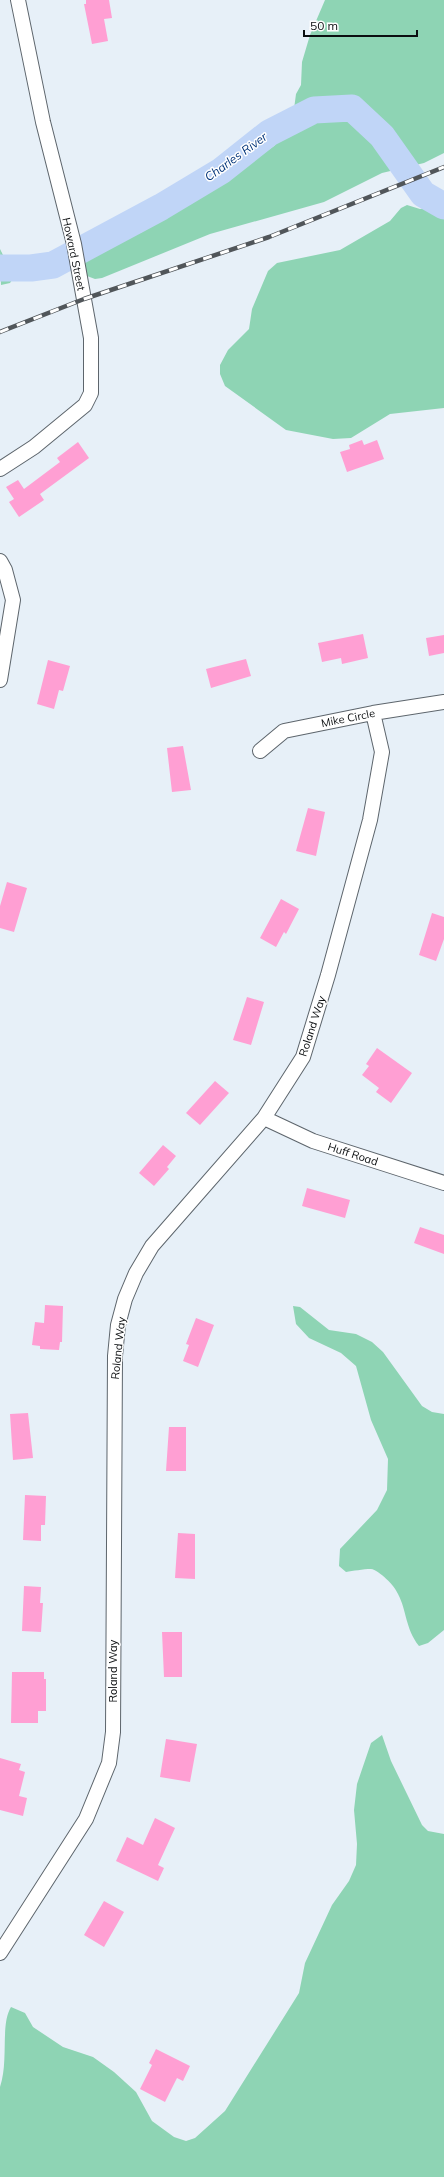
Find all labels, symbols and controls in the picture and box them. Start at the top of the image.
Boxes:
scale bar [304,12,417,38]
text: 50 m [310,18,338,33]
water label: Charles River [202,129,270,184]
street label: Howard Street [59,216,89,292]
street label: Mike Circle [320,706,376,730]
street label: Roland Way [296,994,328,1058]
street label: Huff Road [326,1139,380,1169]
street label: Roland Way [108,1316,128,1380]
street label: Roland Way [106,1639,120,1702]

